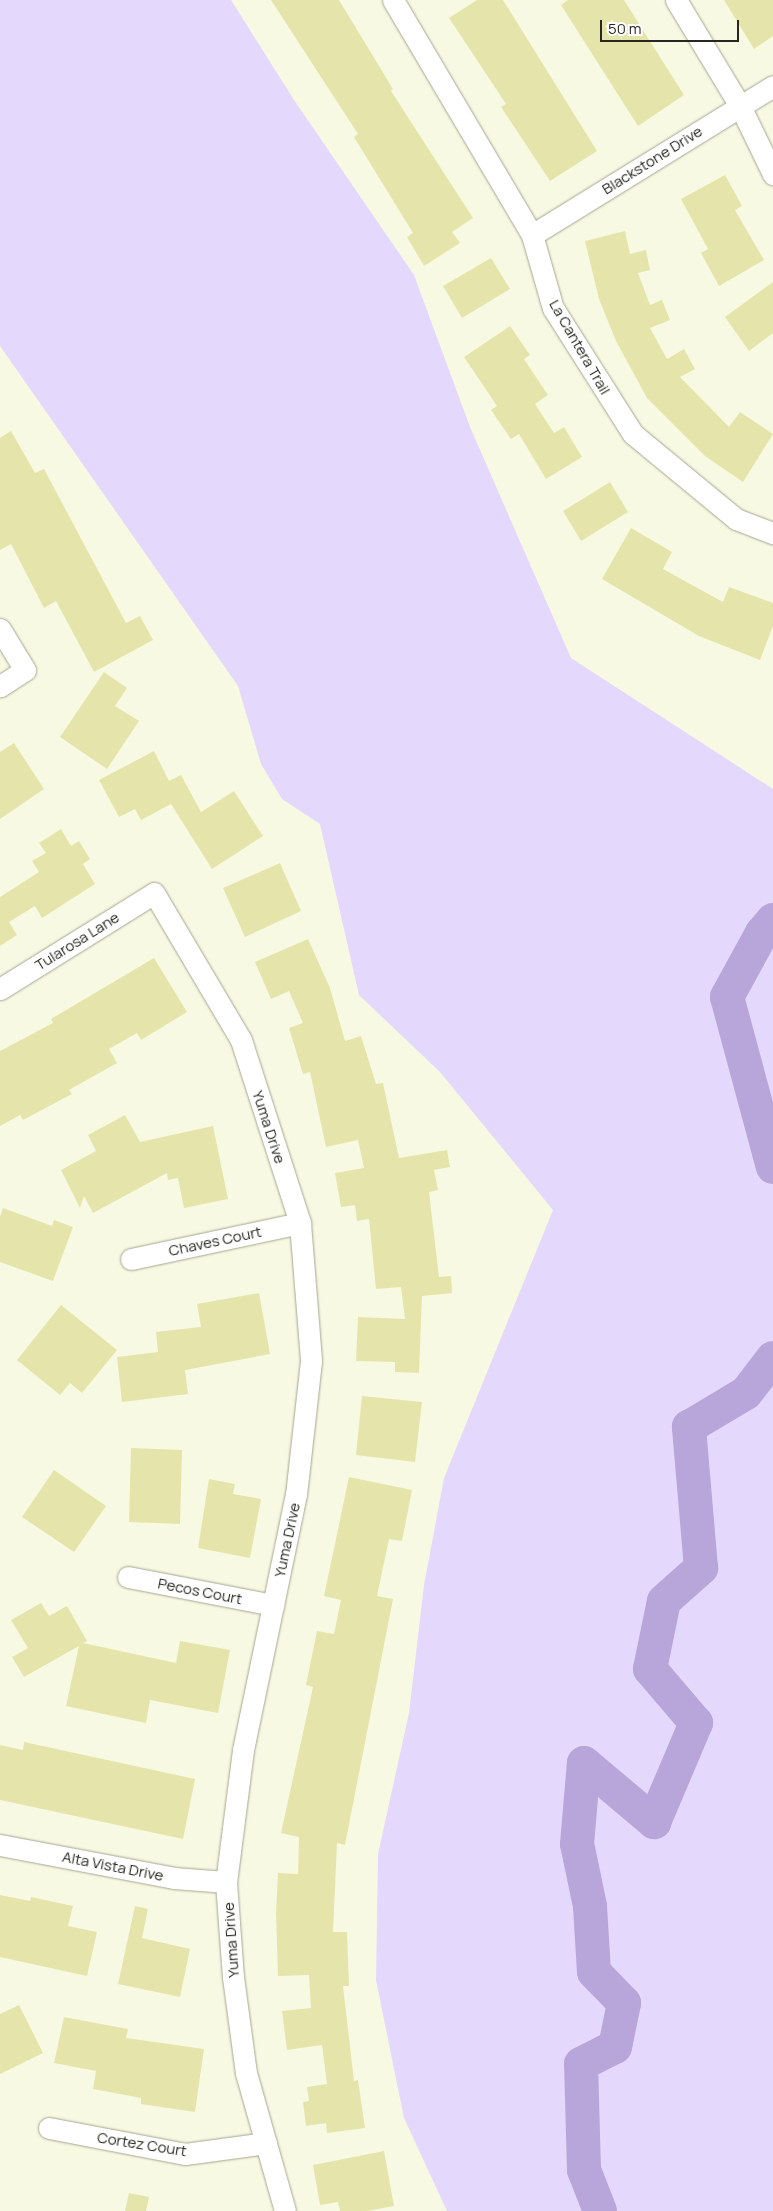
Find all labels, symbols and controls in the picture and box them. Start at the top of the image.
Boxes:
scale bar [603,10,742,42]
text: 50 m [608,18,642,39]
street label: Blackstone Drive [599,122,705,198]
street label: La Cantera Trail [546,296,614,398]
street label: Tularosa Lane [32,908,122,974]
street label: Yuma Drive [249,1088,289,1166]
street label: Chaves Court [167,1222,263,1260]
street label: Yuma Drive [270,1501,304,1579]
street label: Pecos Court [156,1574,244,1608]
street label: Alta Vista Drive [61,1847,165,1885]
street label: Yuma Drive [219,1902,243,1978]
street label: Cortez Court [96,2128,188,2160]

